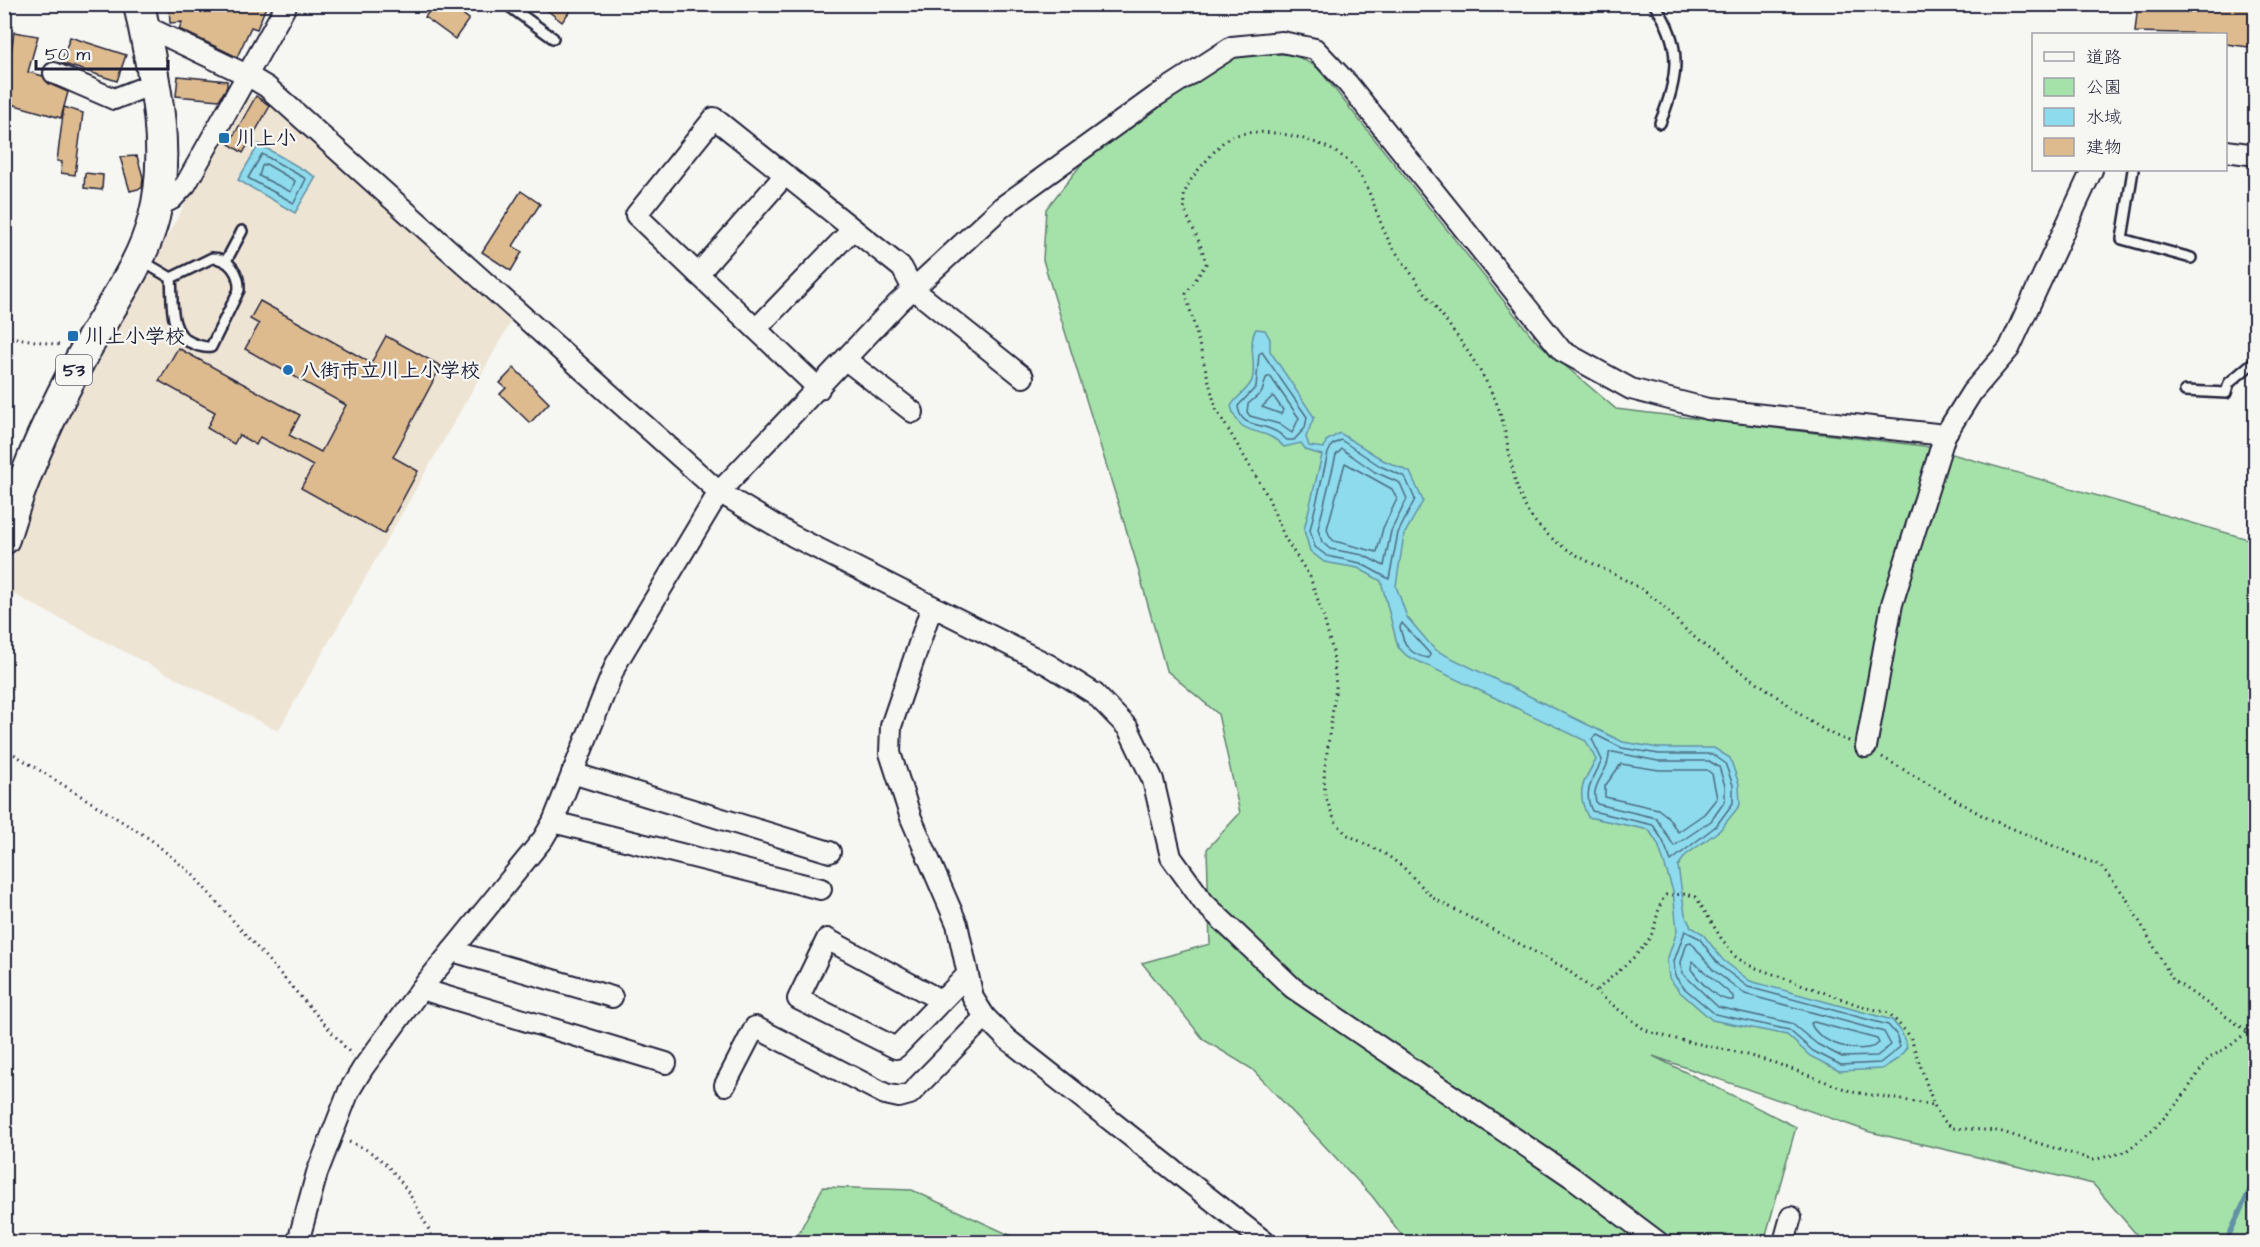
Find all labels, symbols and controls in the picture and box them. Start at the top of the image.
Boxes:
scale bar [36,33,168,71]
legend [2032,33,2227,171]
text: 50 m [45,42,90,67]
text: 道路 [2086,45,2122,70]
text: 公園 [2086,75,2122,100]
text: 水域 [2086,105,2122,130]
place label: 川上小 [236,125,296,153]
marker: 川上小 [217,131,231,145]
text: 建物 [2086,135,2122,160]
place label: 川上小学校 [85,323,185,351]
marker: 川上小学校 [66,329,80,343]
road number: 53 [56,355,92,385]
place label: 八街市立川上小学校 [300,357,480,385]
marker: 八街市立川上小学校 [281,363,295,377]

